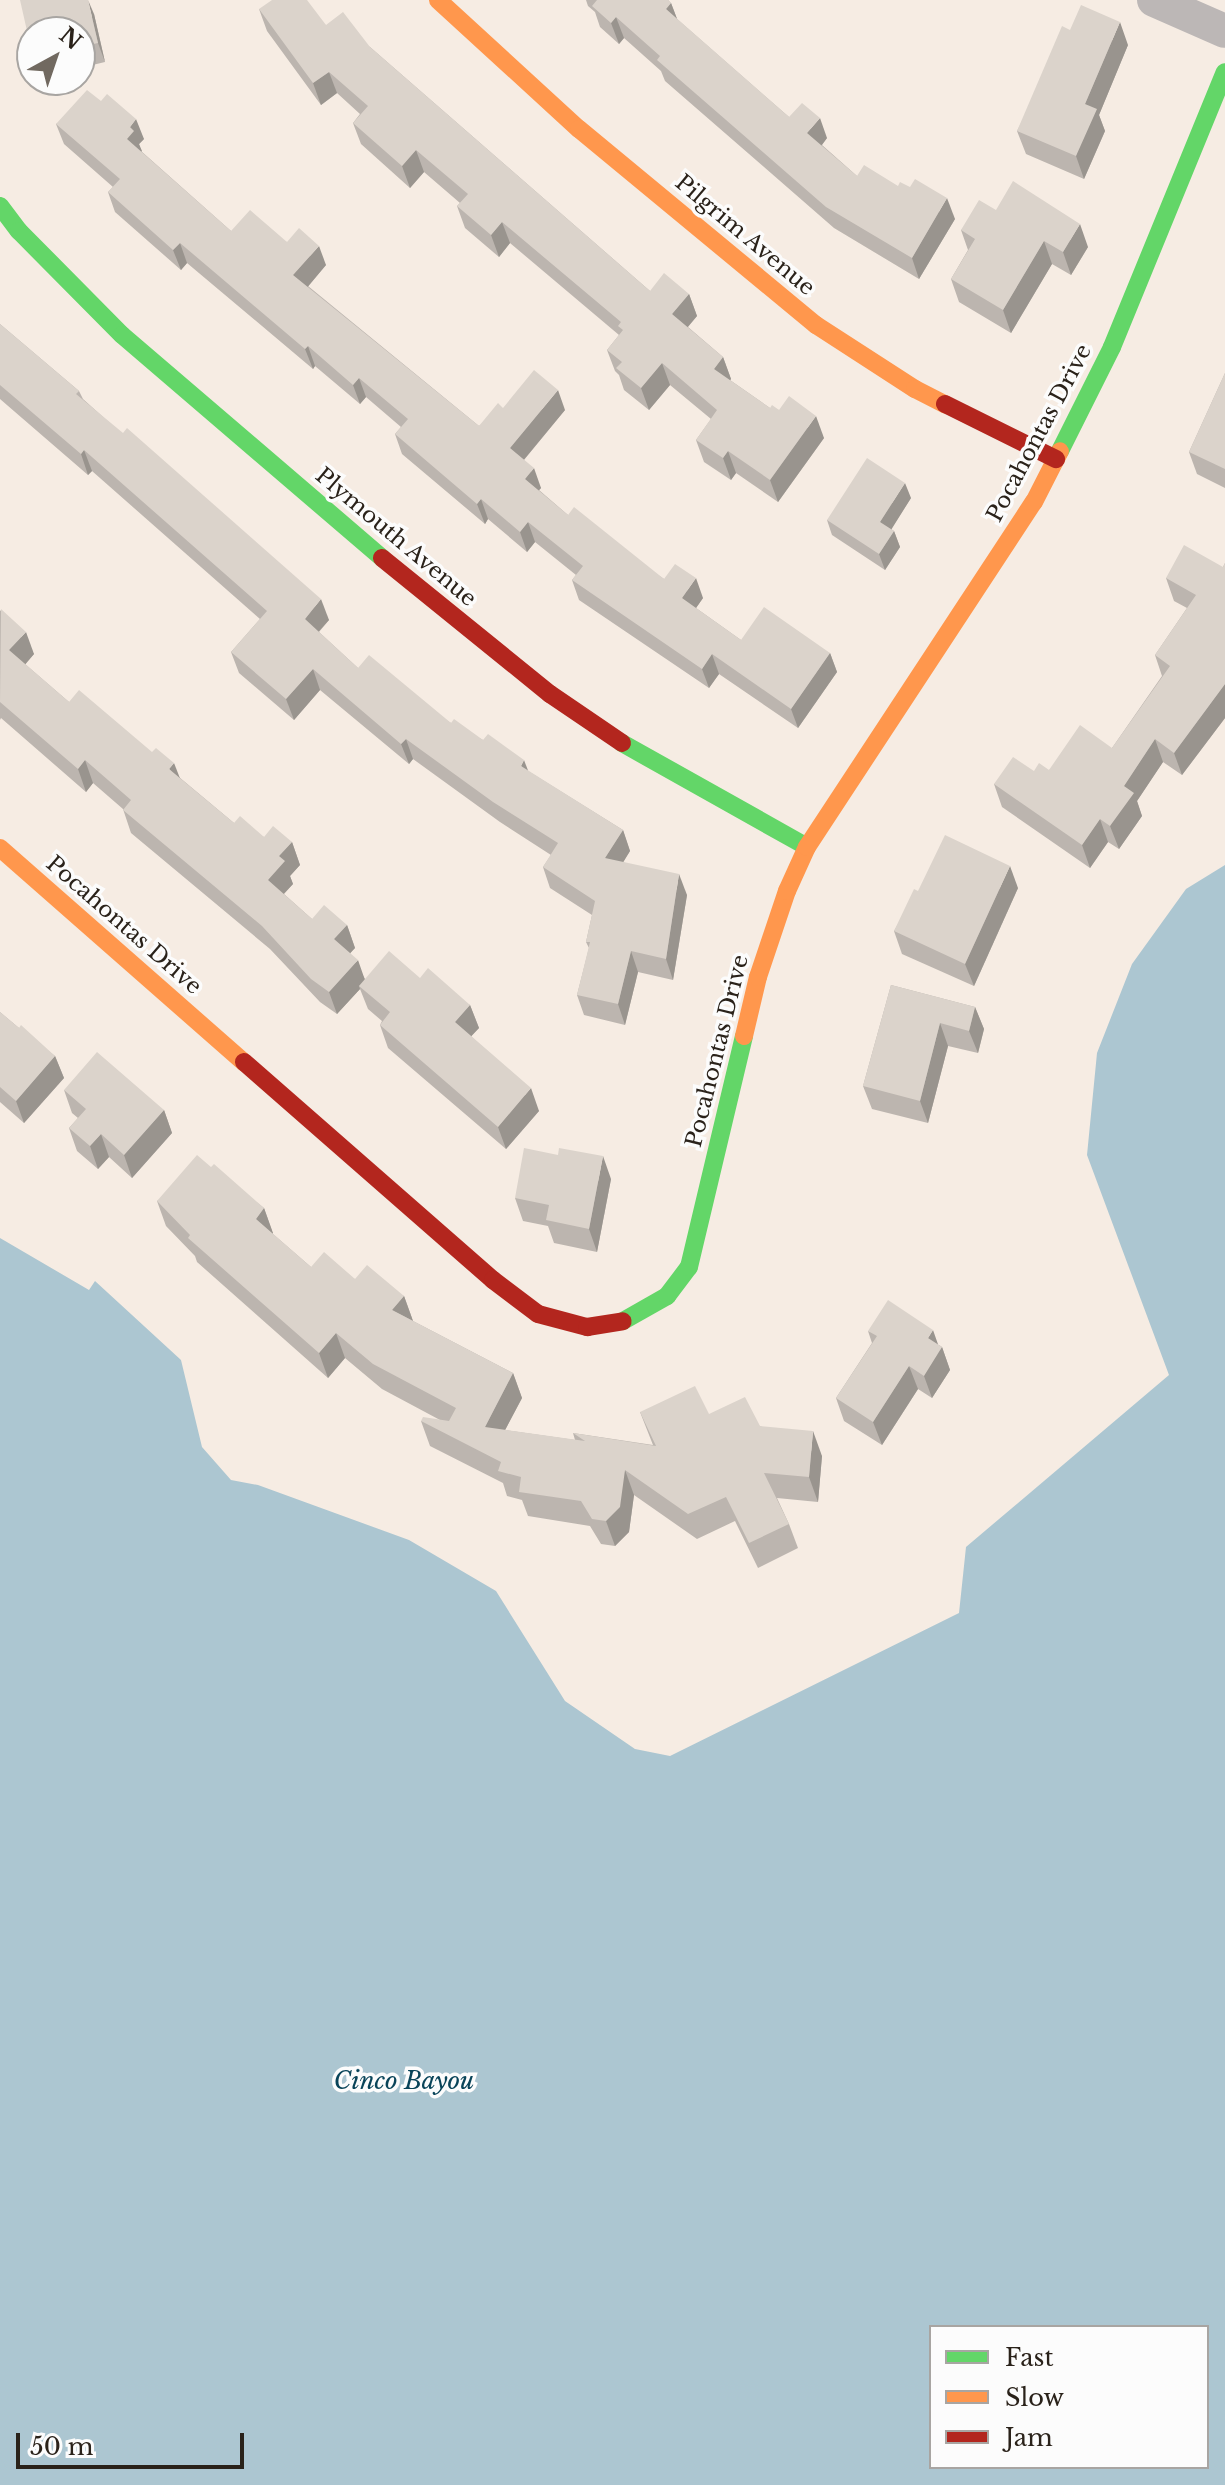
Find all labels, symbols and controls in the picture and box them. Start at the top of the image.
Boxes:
north arrow [16,16,96,96]
text: N [54,22,87,56]
street label: Pilgrim Avenue [670,169,820,301]
street label: Pocahontas Drive [981,340,1097,526]
street label: Plymouth Avenue [310,462,482,612]
street label: Pocahontas Drive [41,850,207,1000]
street label: Pocahontas Drive [680,952,754,1150]
water label: Cinco Bayou [334,2067,474,2095]
legend [929,2325,1209,2469]
text: Fast [1005,2343,1053,2372]
text: Slow [1005,2383,1064,2412]
scale bar [20,2417,248,2467]
text: Jam [1005,2423,1053,2452]
text: 50 m [30,2432,93,2461]

